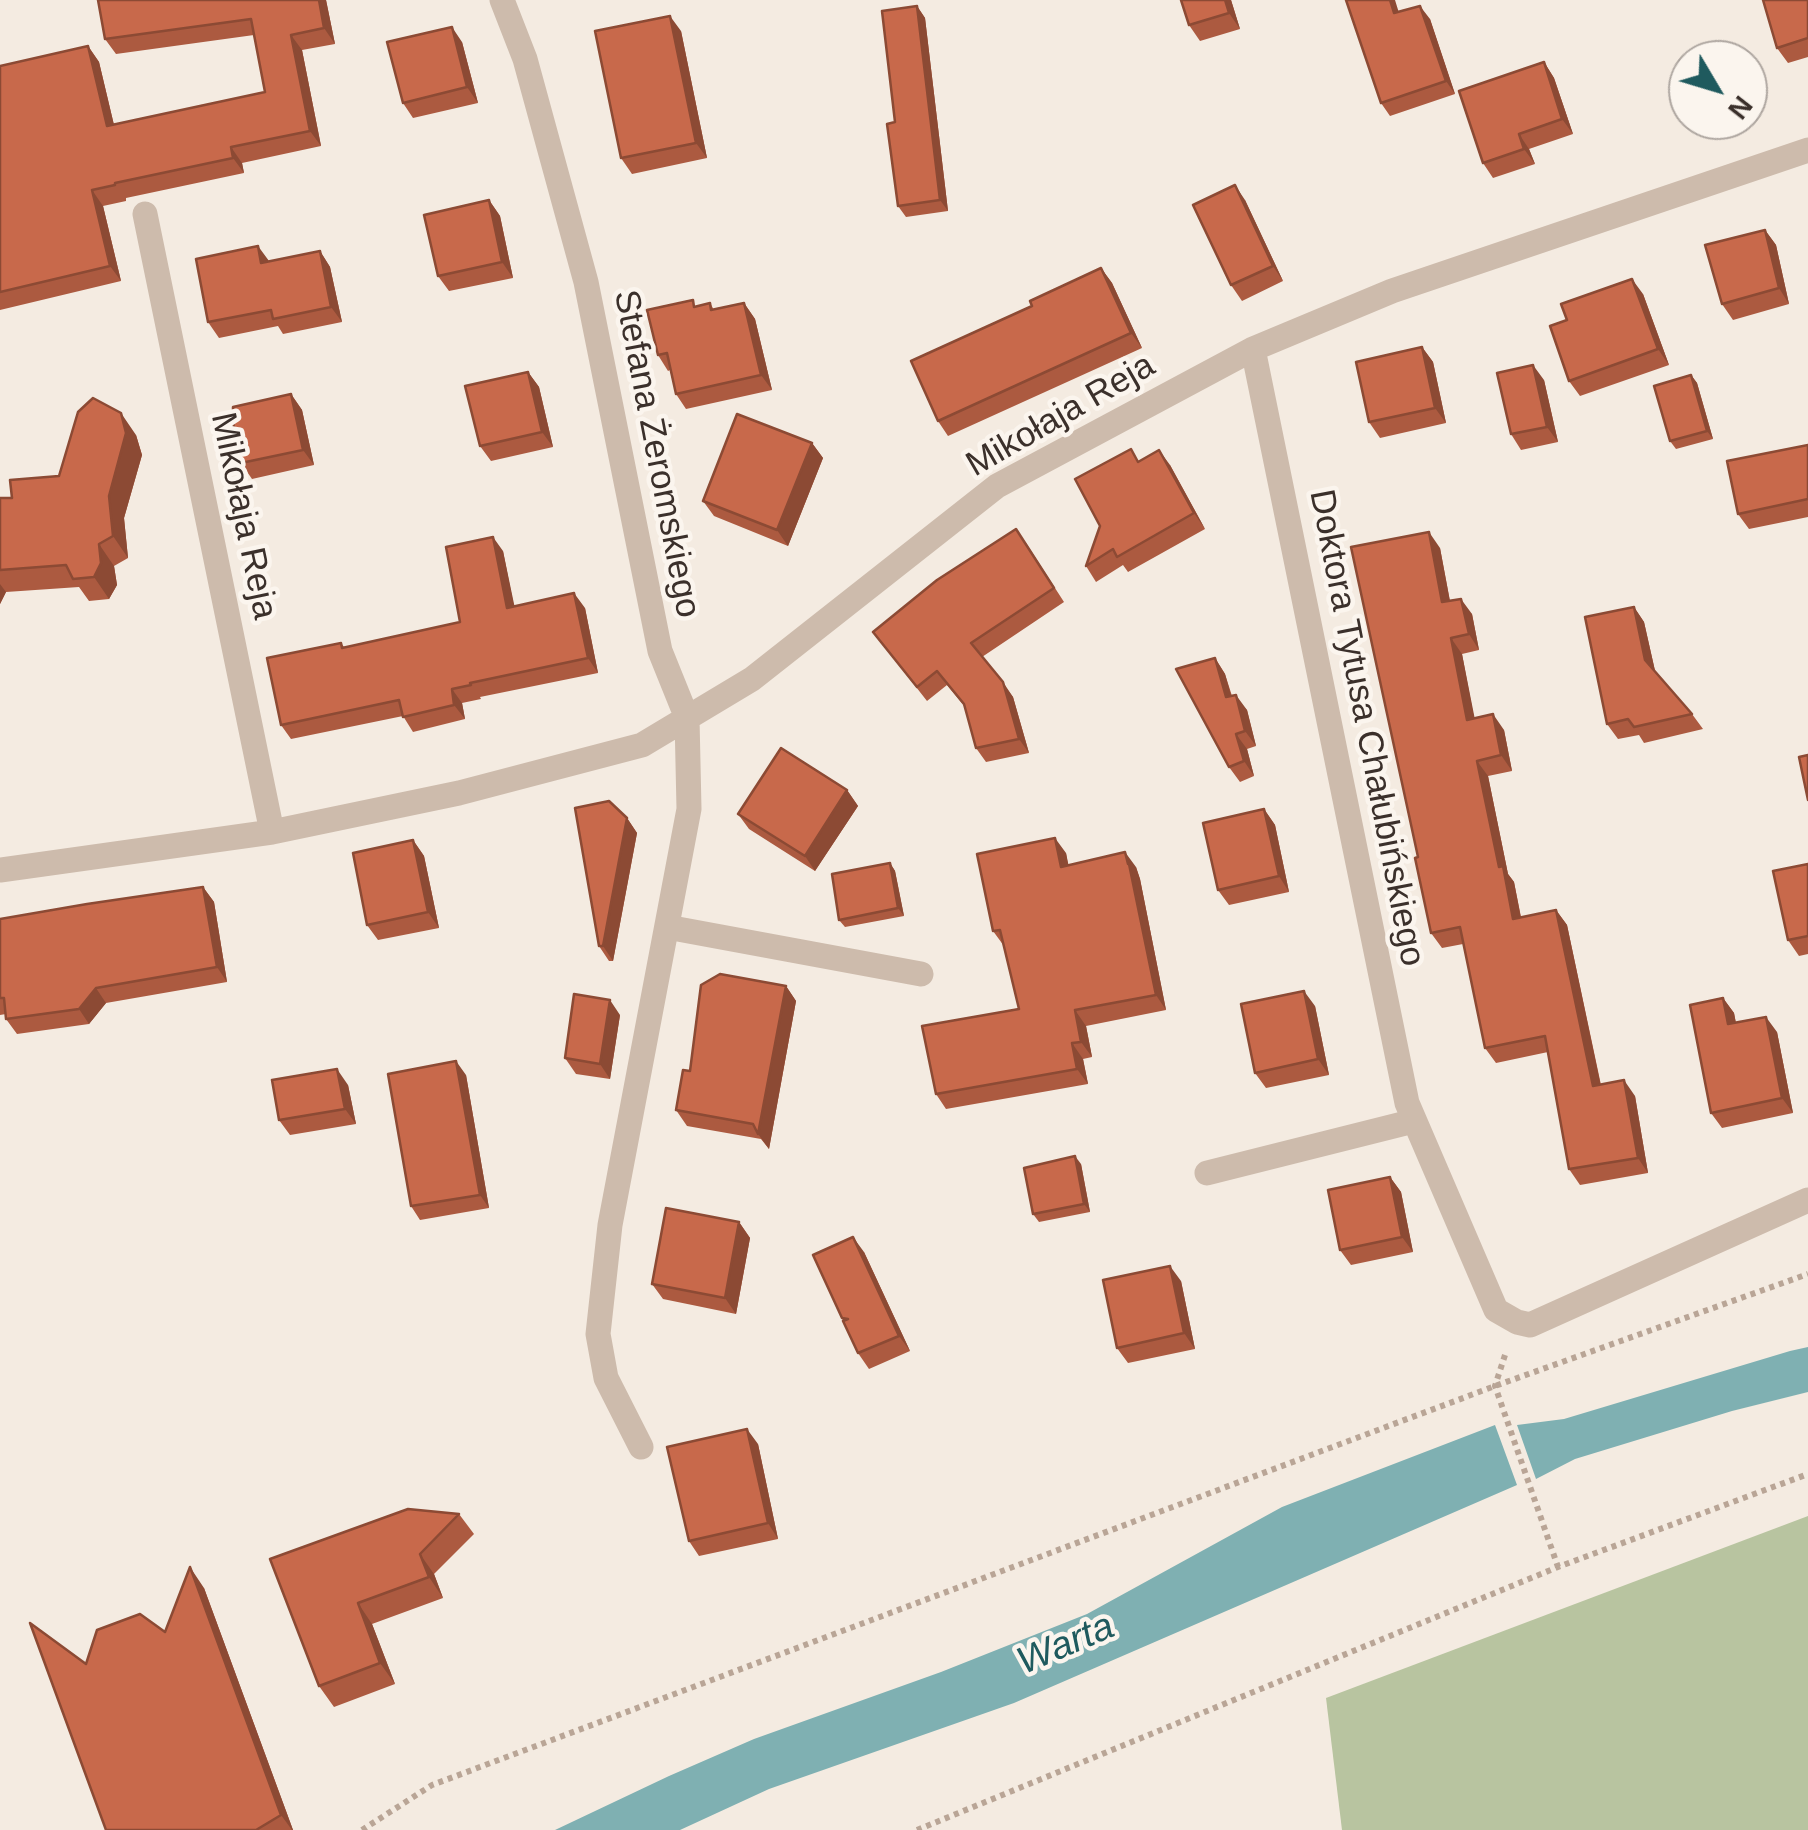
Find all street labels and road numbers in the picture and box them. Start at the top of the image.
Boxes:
street label: Stefana Żeromskiego [604,287,708,621]
street label: Mikołaja Reja [960,345,1162,487]
street label: Mikołaja Reja [201,409,285,623]
street label: Doktora Tytusa Chałubińskiego [1299,486,1433,970]

